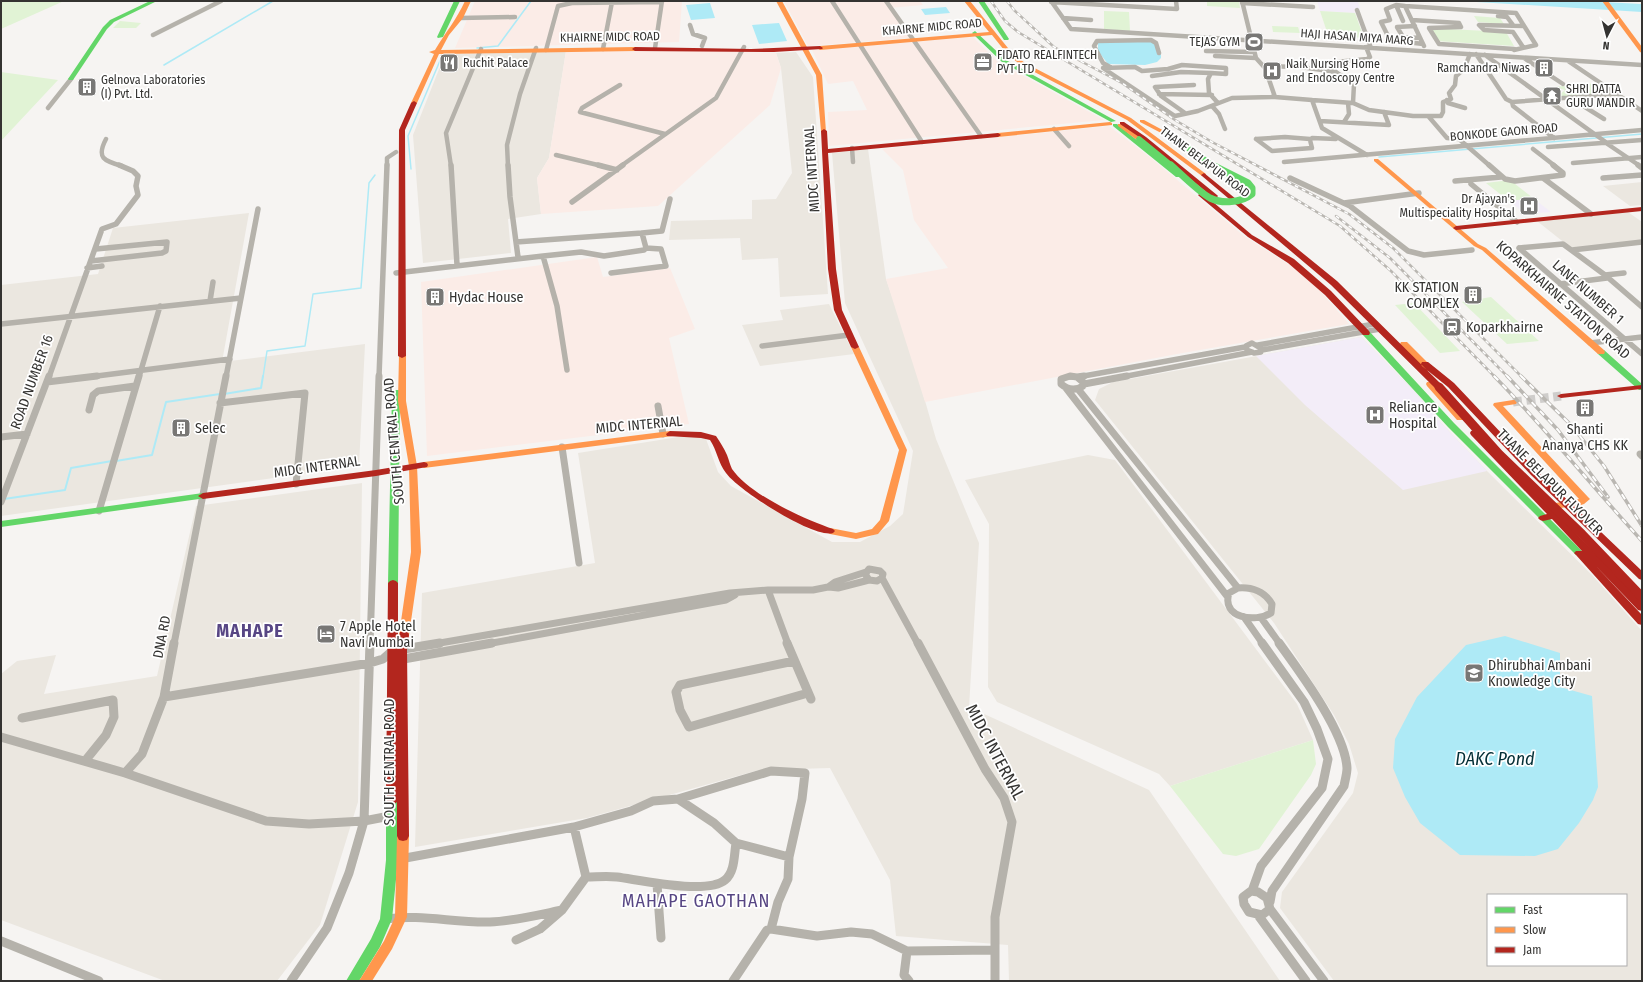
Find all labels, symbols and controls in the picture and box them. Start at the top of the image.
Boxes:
street label: KHAIRNE MIDC ROAD [882,16,982,38]
north arrow [1587,16,1627,56]
street label: HAJI HASAN MIYA MARG [1300,26,1414,48]
street label: KHAIRNE MIDC ROAD [560,29,660,45]
sports icon: TEJAS GYM [1243,31,1265,53]
place label: TEJAS GYM [1190,35,1240,49]
text: N [1602,39,1610,52]
place label: FIDATO REALFINTECH PVT LTD [997,48,1097,76]
office icon: FIDATO REALFINTECH PVT LTD [972,51,994,73]
restaurant icon: Ruchit Palace [438,52,460,74]
place label: Ruchit Palace [463,56,528,70]
place label: Naik Nursing Home and Endoscopy Centre [1286,57,1395,85]
building icon: Ramchandra Niwas [1533,57,1555,79]
hospital icon: Naik Nursing Home and Endoscopy Centre [1261,60,1283,82]
place label: Ramchandra Niwas [1437,61,1530,75]
place label: Gelnova Laboratories (I) Pvt. Ltd. [101,73,205,101]
building icon: Gelnova Laboratories (I) Pvt. Ltd. [76,76,98,98]
place label: SHRI DATTA GURU MANDIR [1566,82,1636,110]
temple icon: SHRI DATTA GURU MANDIR [1541,85,1563,107]
street label: BONKODE GAON ROAD [1449,120,1559,144]
street label: THANE BELAPUR ROAD [1157,124,1253,200]
street label: MIDC INTERNAL [800,125,824,213]
place label: Dr Ajayan's Multispeciality Hospital [1400,192,1515,220]
hospital icon: Dr Ajayan's Multispeciality Hospital [1518,195,1540,217]
street label: KOPARKHAIRNE STATION ROAD [1493,237,1633,363]
street label: LANE NUMBER 1 [1549,256,1627,328]
place label: KK STATION COMPLEX [1394,279,1459,312]
building icon: KK STATION COMPLEX [1462,284,1484,306]
building icon: Hydac House [424,286,446,308]
place label: Hydac House [449,289,523,306]
station icon: Koparkhairne [1441,316,1463,338]
place label: Koparkhairne [1466,319,1543,336]
street label: ROAD NUMBER 16 [7,332,57,432]
street label: SOUTH CENTRAL ROAD [380,377,408,505]
building icon: Shanti Ananya CHS KK [1574,397,1596,419]
place label: Reliance Hospital [1389,399,1438,432]
hospital icon: Reliance Hospital [1364,404,1386,426]
street label: MIDC INTERNAL [595,413,683,437]
building icon: Selec [170,417,192,439]
place label: Selec [195,420,225,437]
place label: Shanti Ananya CHS KK [1542,421,1628,454]
street label: THANE BELAPUR FLYOVER [1494,426,1607,539]
street label: MIDC INTERNAL [273,453,361,481]
street label: DNA RD [150,614,174,660]
place label: 7 Apple Hotel Navi Mumbai [340,618,416,651]
district label: MAHAPE [216,620,284,642]
hotel icon: 7 Apple Hotel Navi Mumbai [315,623,337,645]
place label: Dhirubhai Ambani Knowledge City [1488,657,1591,690]
school or university icon: Dhirubhai Ambani Knowledge City [1463,662,1485,684]
street label: SOUTH CENTRAL ROAD [381,698,398,826]
street label: MIDC INTERNAL [961,700,1029,804]
water label: DAKC Pond [1455,748,1535,770]
district label: MAHAPE GAOTHAN [622,890,770,912]
legend [1487,894,1627,966]
text: Fast [1523,903,1542,917]
text: Slow [1523,923,1546,937]
text: Jam [1523,943,1541,957]

